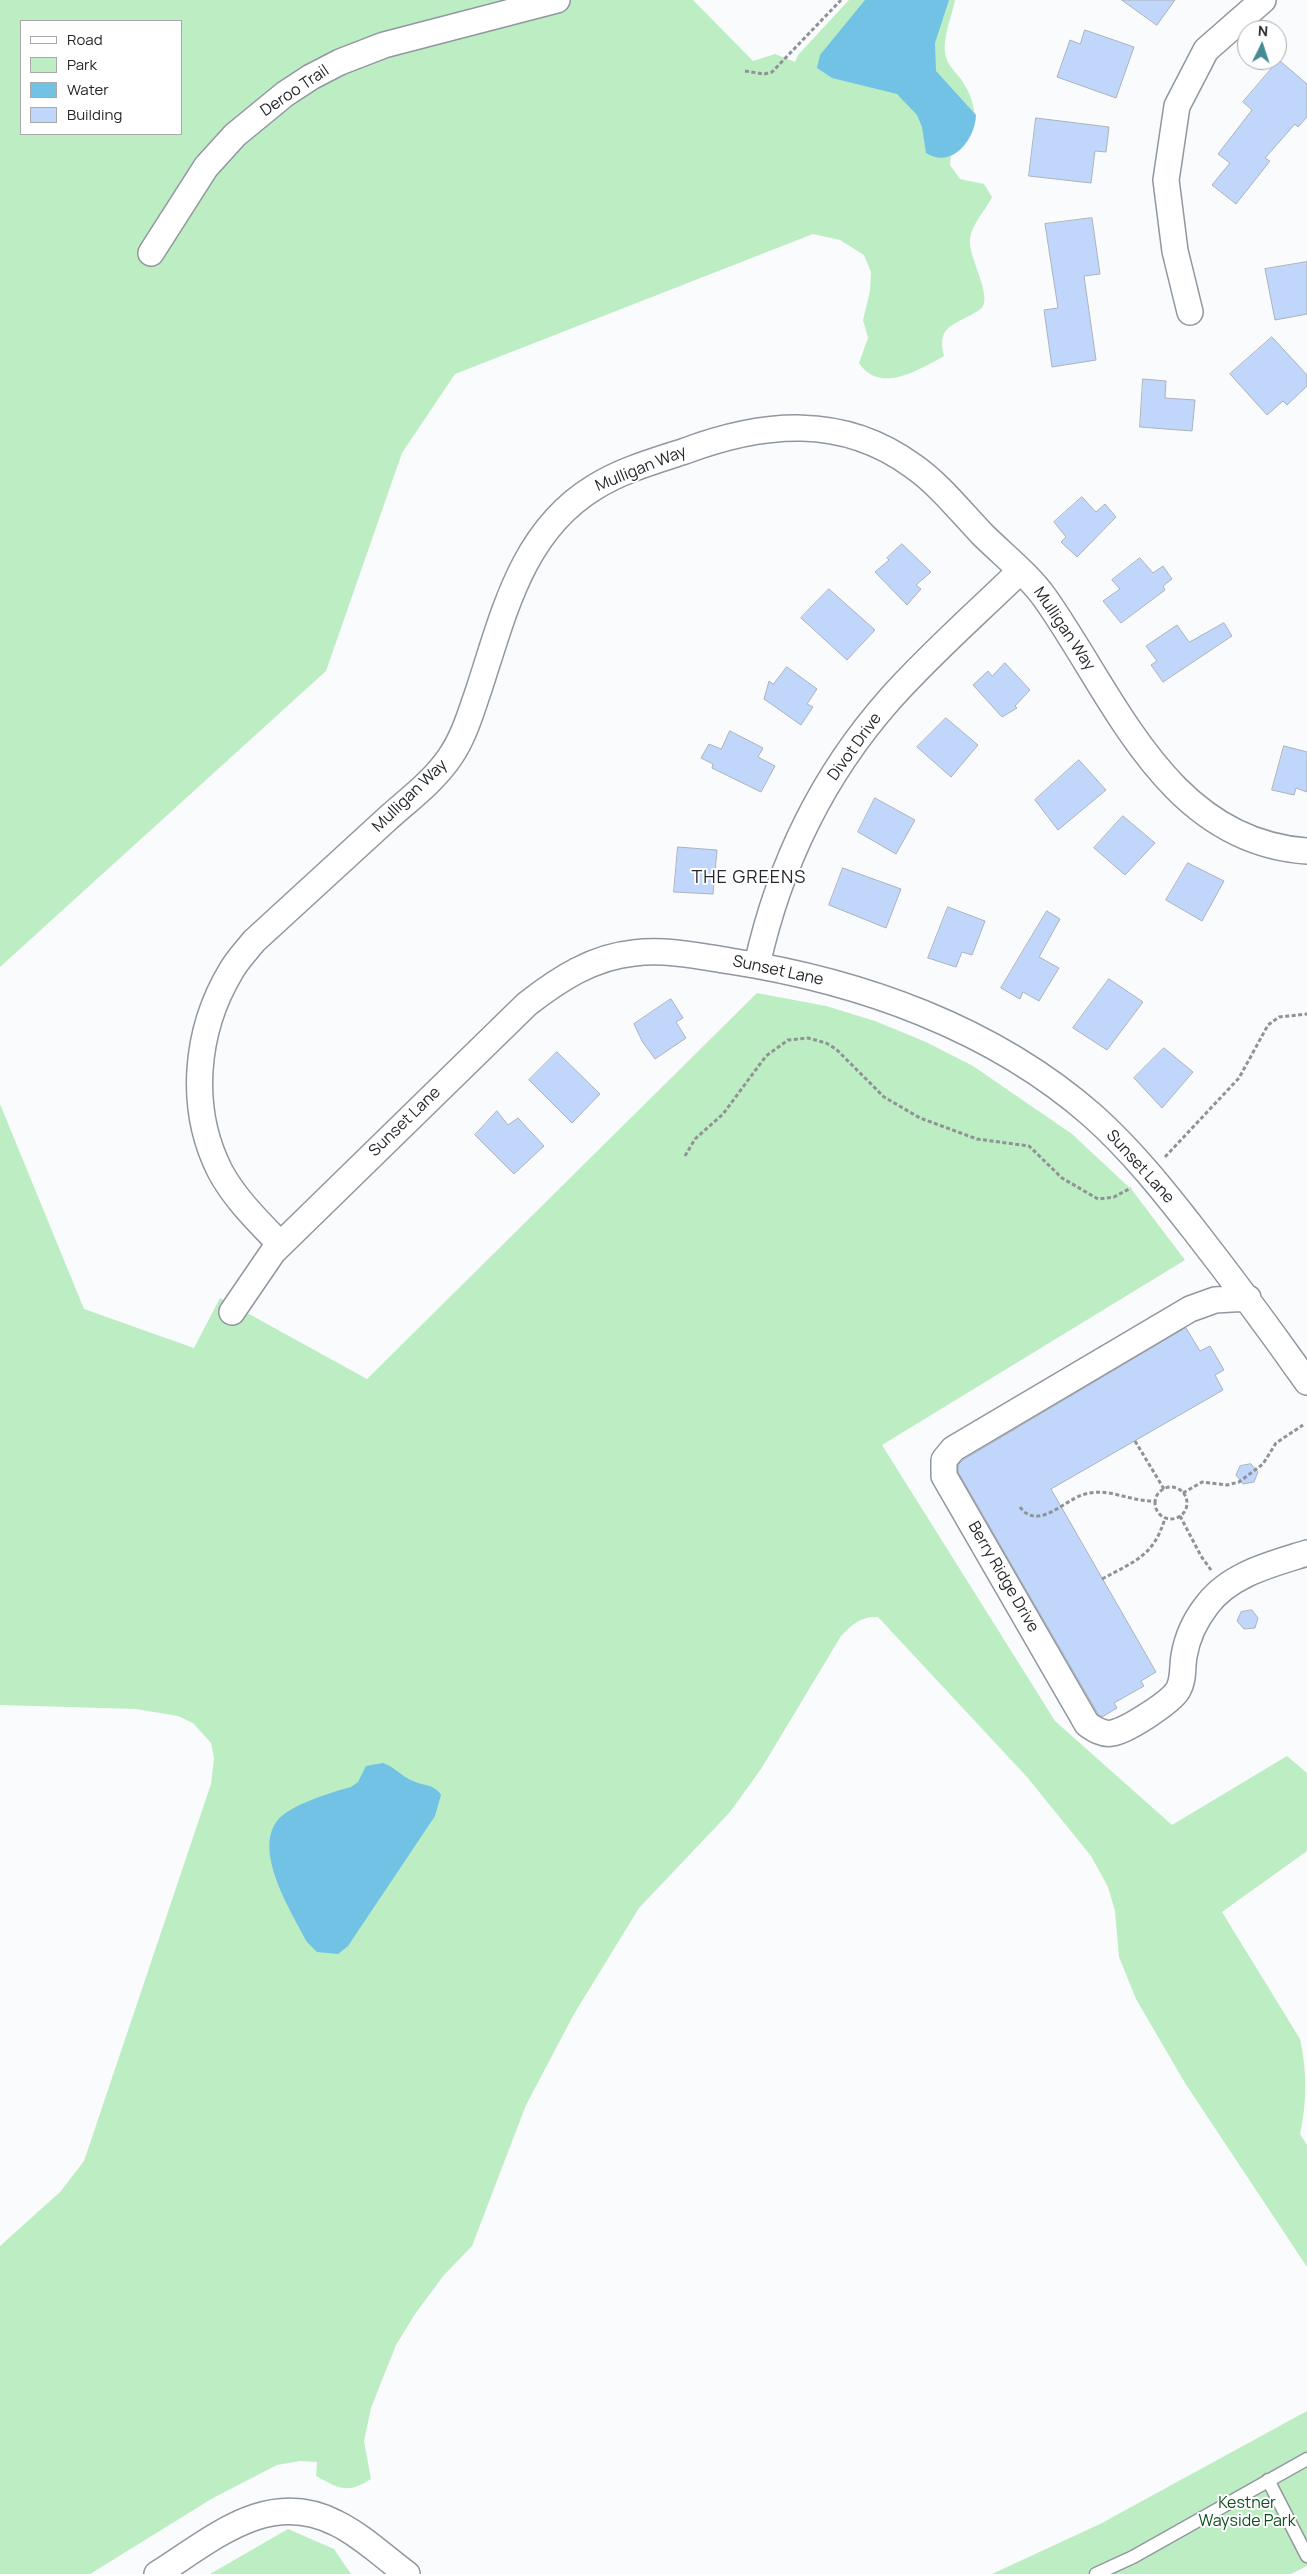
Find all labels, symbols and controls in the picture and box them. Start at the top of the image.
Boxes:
legend [20,20,182,135]
north arrow [1237,20,1287,70]
text: N [1257,21,1269,40]
text: Road [67,29,103,50]
text: Park [67,54,97,75]
street label: Deroo Trail [257,61,333,121]
text: Water [67,79,109,100]
text: Building [67,104,122,125]
street label: Mulligan Way [593,442,689,496]
street label: Mulligan Way [1029,584,1099,674]
street label: Divot Drive [824,709,886,785]
street label: Mulligan Way [369,756,451,836]
district label: THE GREENS [690,867,808,889]
street label: Sunset Lane [731,952,825,990]
street label: Sunset Lane [365,1083,445,1161]
street label: Sunset Lane [1102,1126,1178,1208]
street label: Berry Ridge Drive [963,1518,1043,1636]
park label: Kestner Wayside Park [1198,2494,1296,2532]

